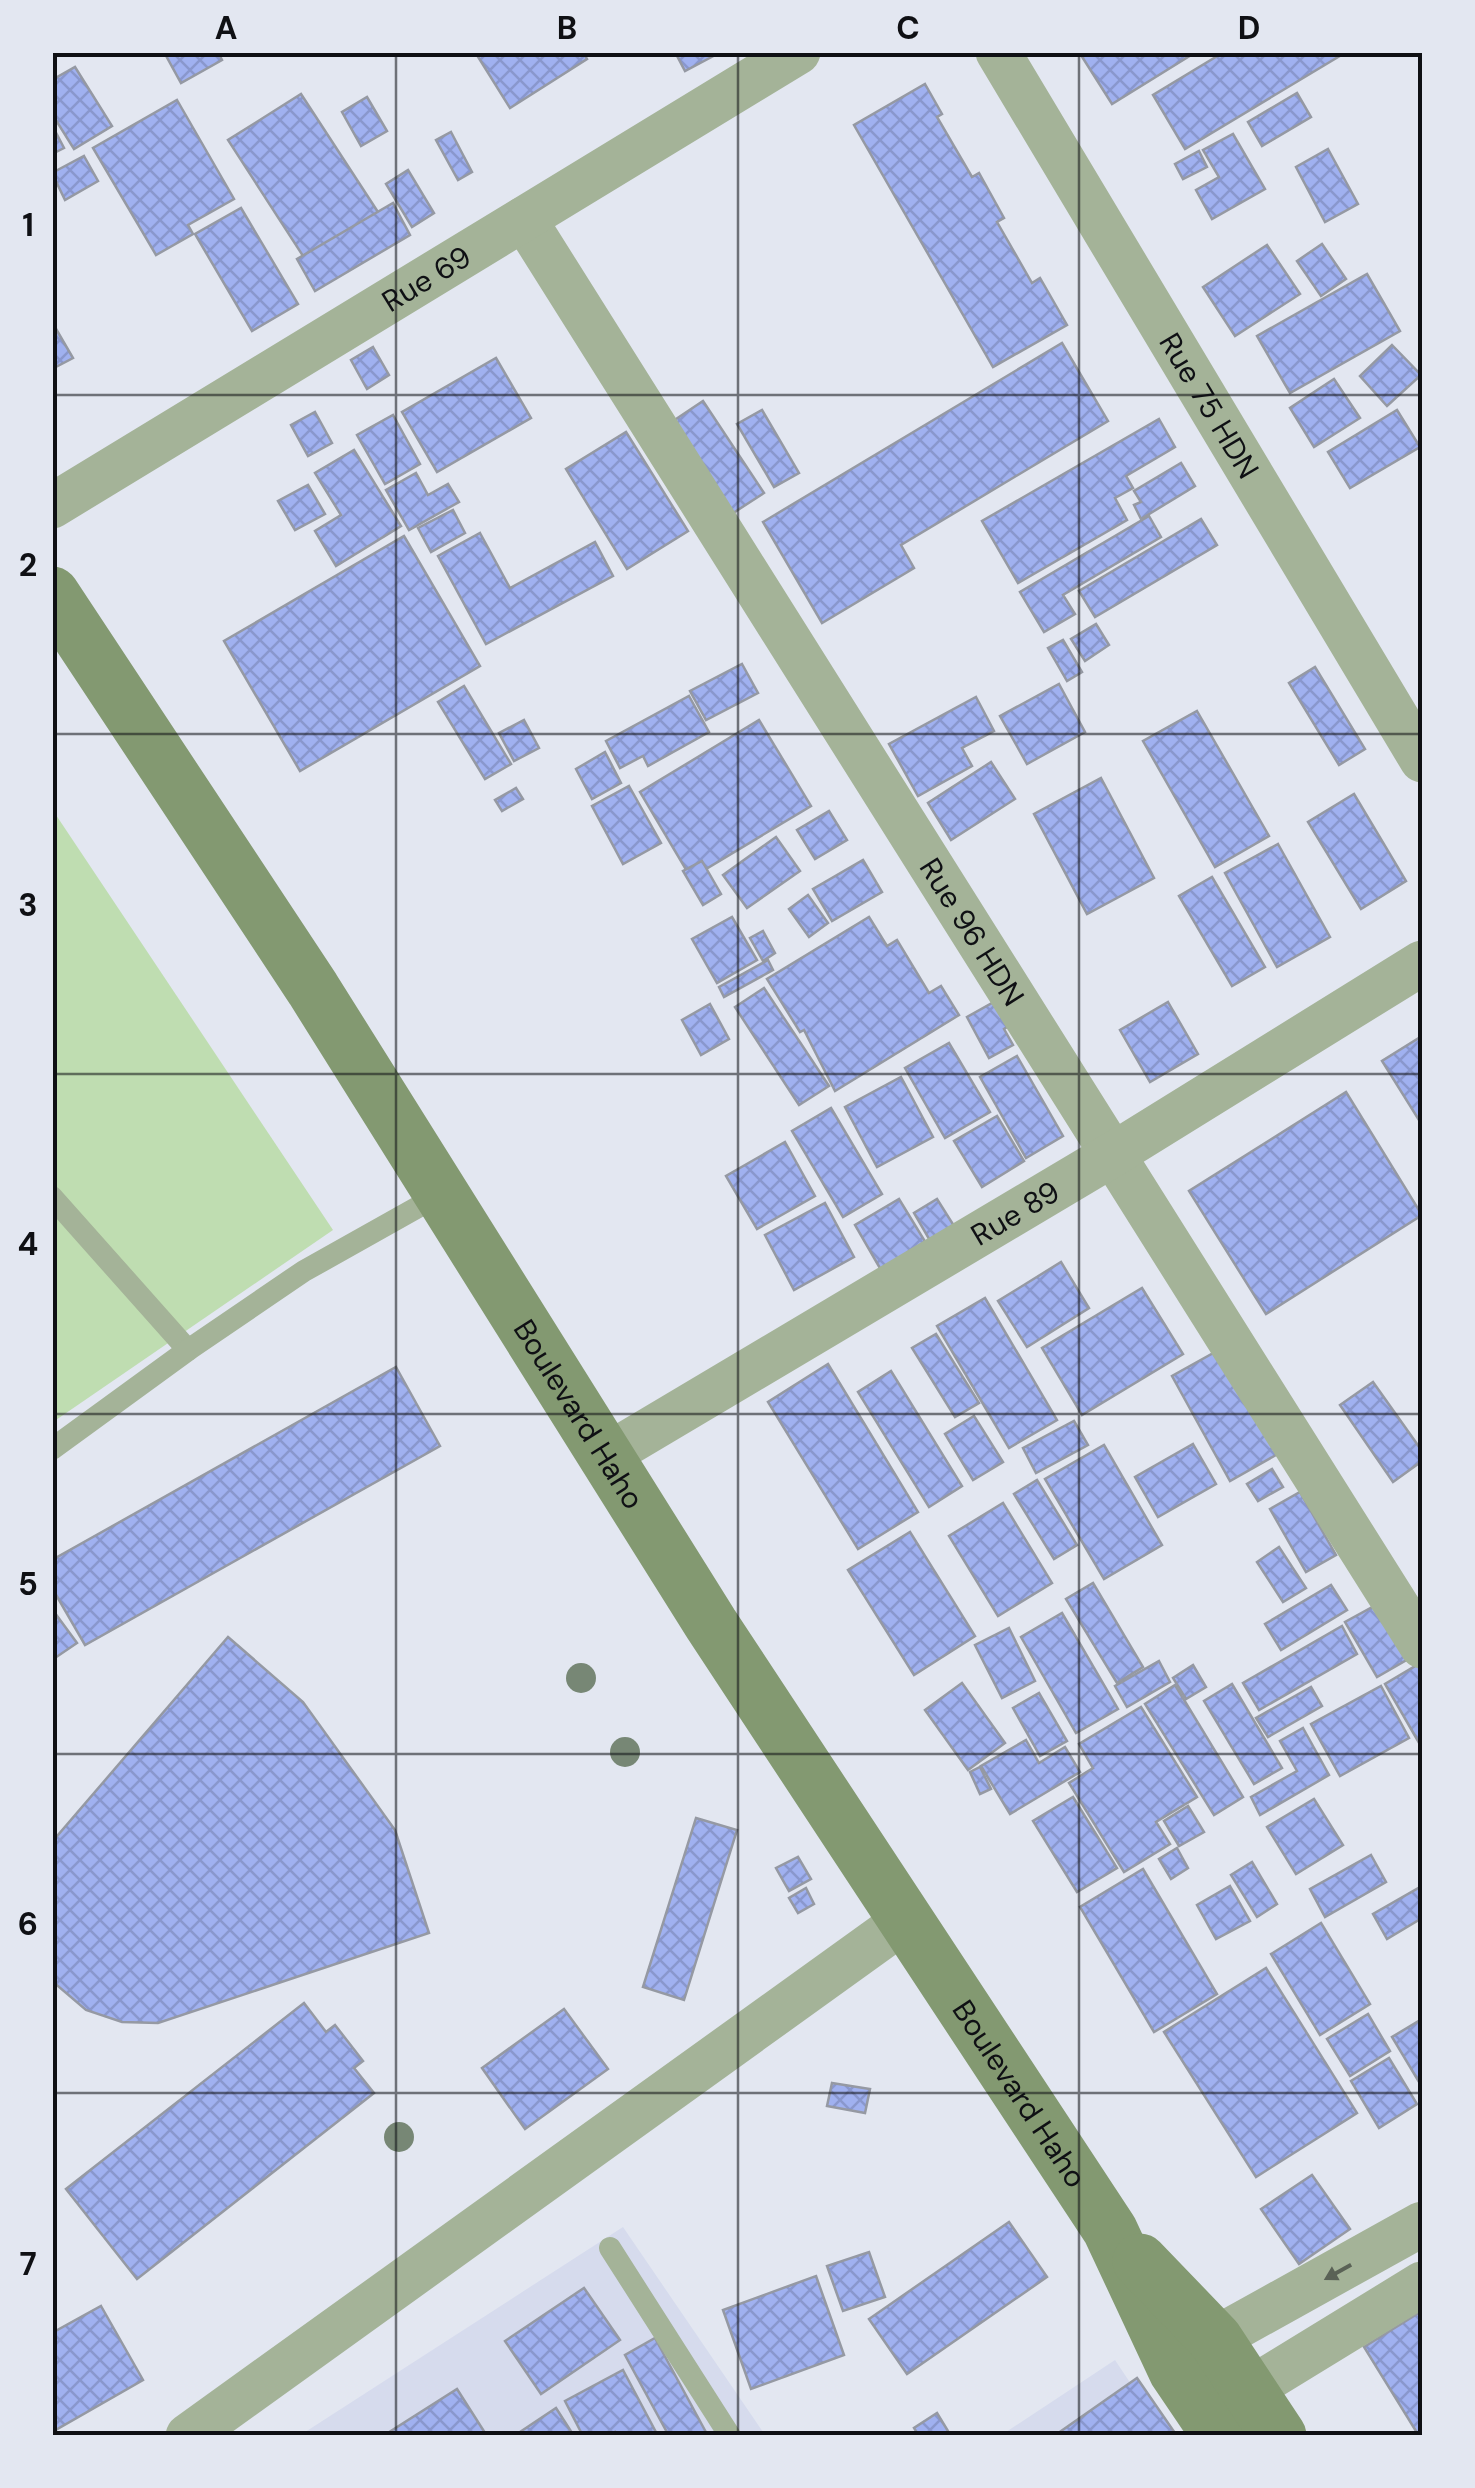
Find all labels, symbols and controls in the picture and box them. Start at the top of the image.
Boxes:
text: A [215,7,237,49]
text: B [557,7,577,49]
text: C [896,7,920,49]
text: D [1238,7,1260,49]
text: 1 [22,204,34,246]
street label: Rue 69 [375,236,478,320]
street label: Rue 75 HDN [1151,325,1268,486]
text: 2 [19,544,37,586]
street label: Rue 96 HDN [911,850,1034,1013]
text: 3 [18,884,38,926]
street label: Rue 89 [964,1171,1066,1254]
text: 4 [18,1223,38,1265]
street label: Boulevard Haho [505,1312,653,1516]
text: 5 [18,1563,38,1605]
text: 6 [18,1903,38,1945]
street label: Boulevard Haho [944,1992,1096,2195]
text: 7 [19,2243,37,2285]
one-way arrow [1324,2263,1352,2281]

